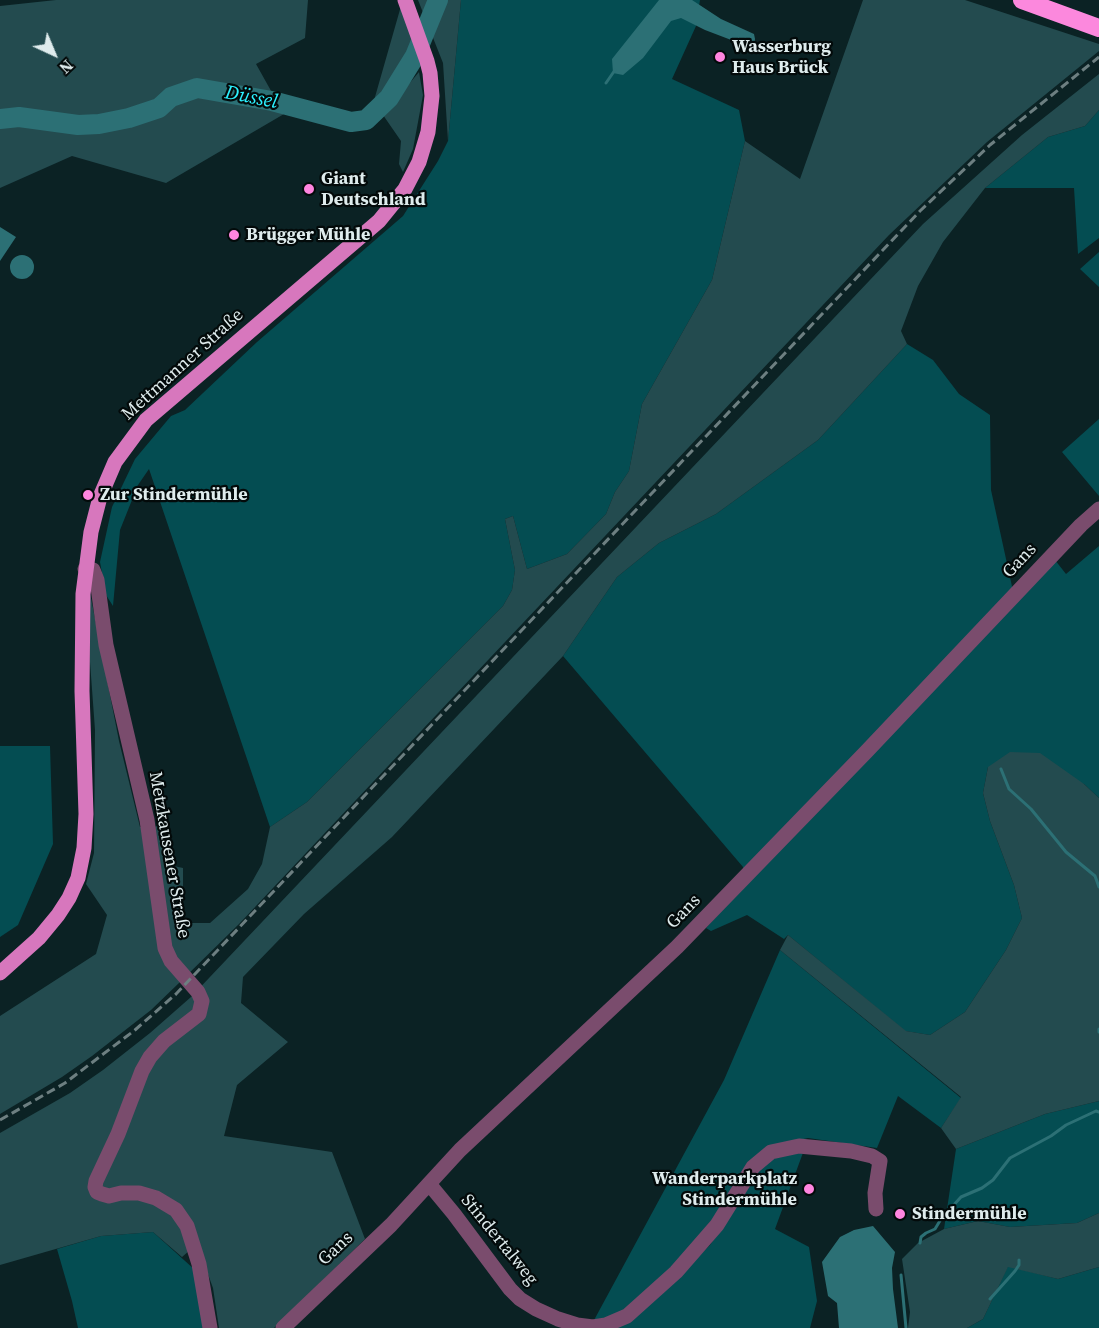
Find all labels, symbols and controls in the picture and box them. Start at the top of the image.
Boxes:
north arrow [24,24,84,84]
place label: Wasserburg Haus Brück [732,36,831,78]
marker: Wasserburg Haus Brück [713,50,727,64]
text: N [55,55,78,79]
water label: Düssel [223,81,279,115]
place label: Giant Deutschland [321,168,426,210]
marker: Giant Deutschland [302,182,316,196]
place label: Brügger Mühle [246,224,370,246]
marker: Brügger Mühle [227,228,241,242]
street label: Mettmanner Straße [118,305,248,425]
place label: Zur Stindermühle [100,484,248,506]
marker: Zur Stindermühle [81,488,95,502]
street label: Gans [998,539,1042,583]
street label: Metzkausener Straße [144,770,194,940]
street label: Gans [662,890,706,934]
place label: Wanderparkplatz Stindermühle [652,1168,797,1210]
marker: Wanderparkplatz Stindermühle [802,1182,816,1196]
street label: Stindertalweg [456,1190,542,1290]
place label: Stindermühle [912,1203,1027,1225]
marker: Stindermühle [893,1207,907,1221]
street label: Gans [314,1227,358,1271]

